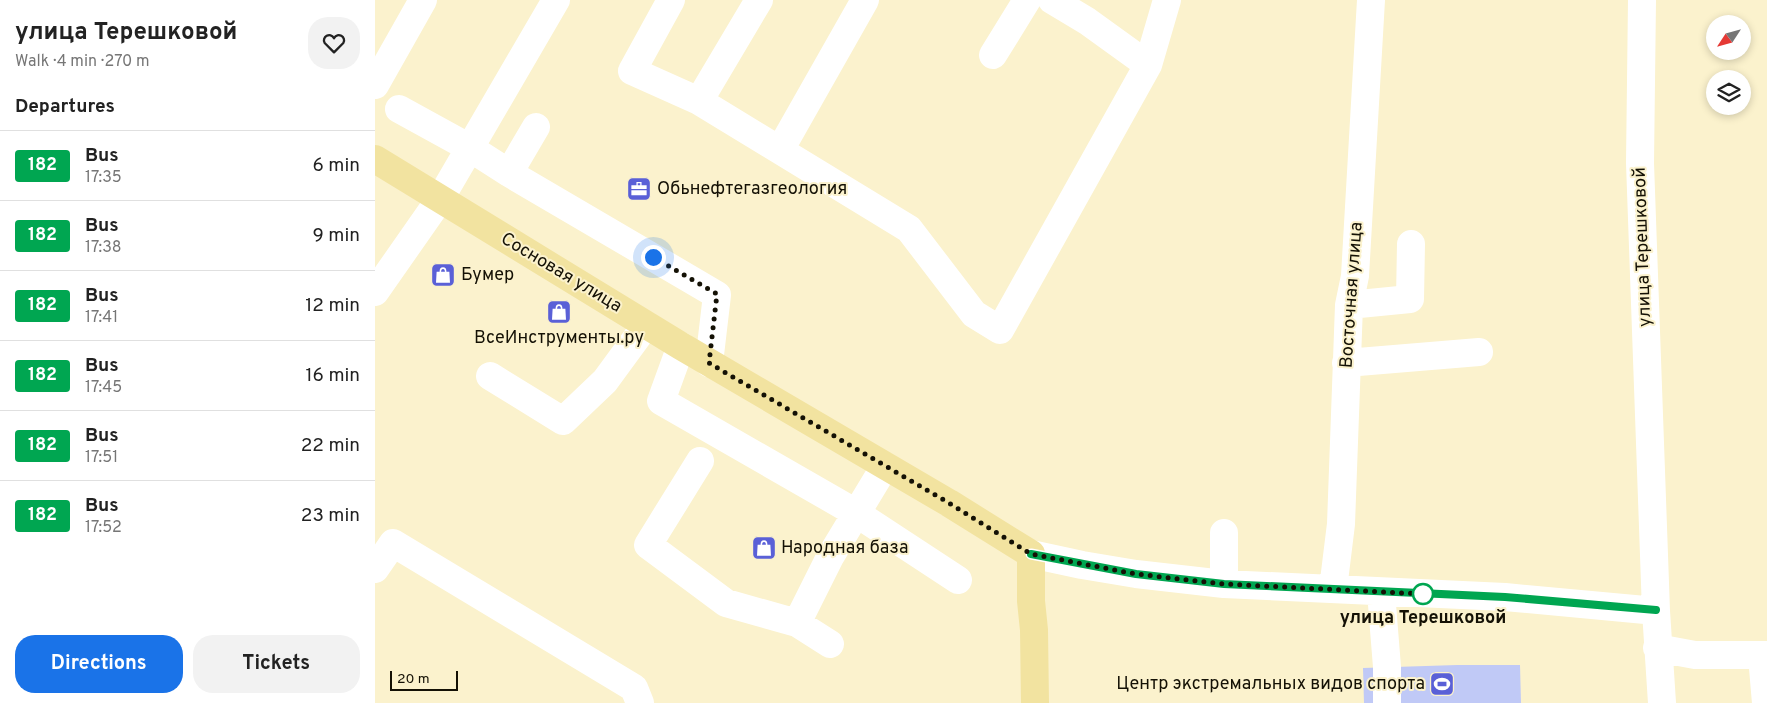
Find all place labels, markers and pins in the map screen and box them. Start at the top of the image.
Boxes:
office icon: Обьнефтегазгеология [626,176,652,202]
place label: Обьнефтегазгеология [657,178,847,201]
shop icon: Бумер [430,262,456,288]
place label: Бумер [461,264,514,287]
shop icon: ВсеИнструменты.ру [546,299,572,325]
place label: ВсеИнструменты.ру [474,327,644,350]
shop icon: Народная база [751,535,777,561]
place label: Народная база [781,537,909,560]
marker: улица Терешковой [1412,583,1434,605]
place label: улица Терешковой [1340,607,1506,630]
sports icon: Центр экстремальных видов спорта [1429,671,1455,697]
place label: Центр экстремальных видов спорта [1116,673,1425,696]

